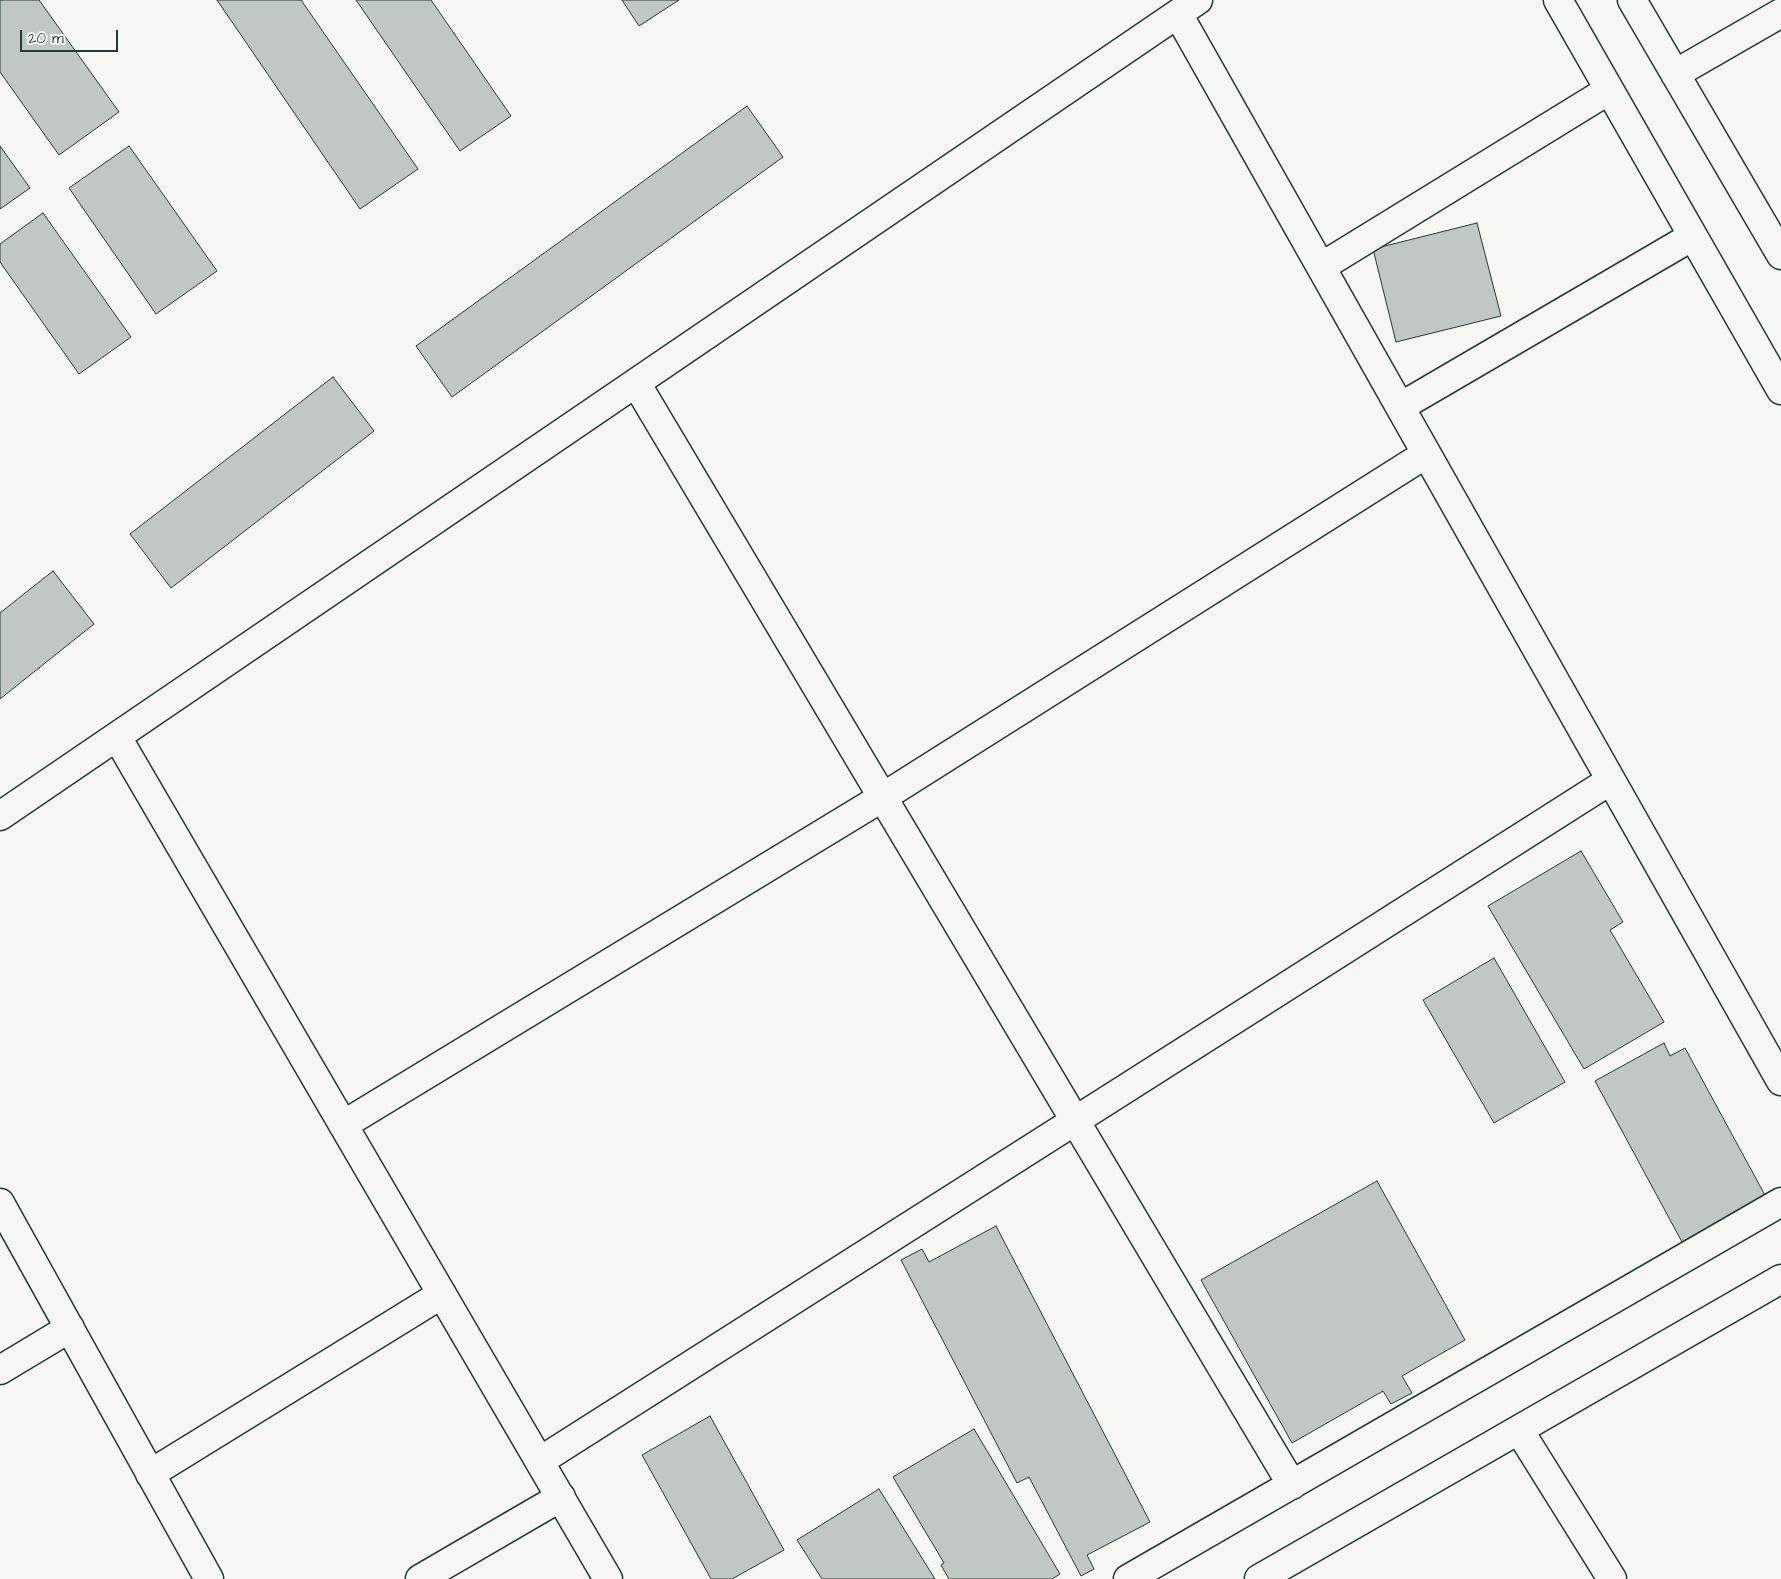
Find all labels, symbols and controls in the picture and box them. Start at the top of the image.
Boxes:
scale bar [22,20,120,52]
text: 20 m [28,28,64,49]

